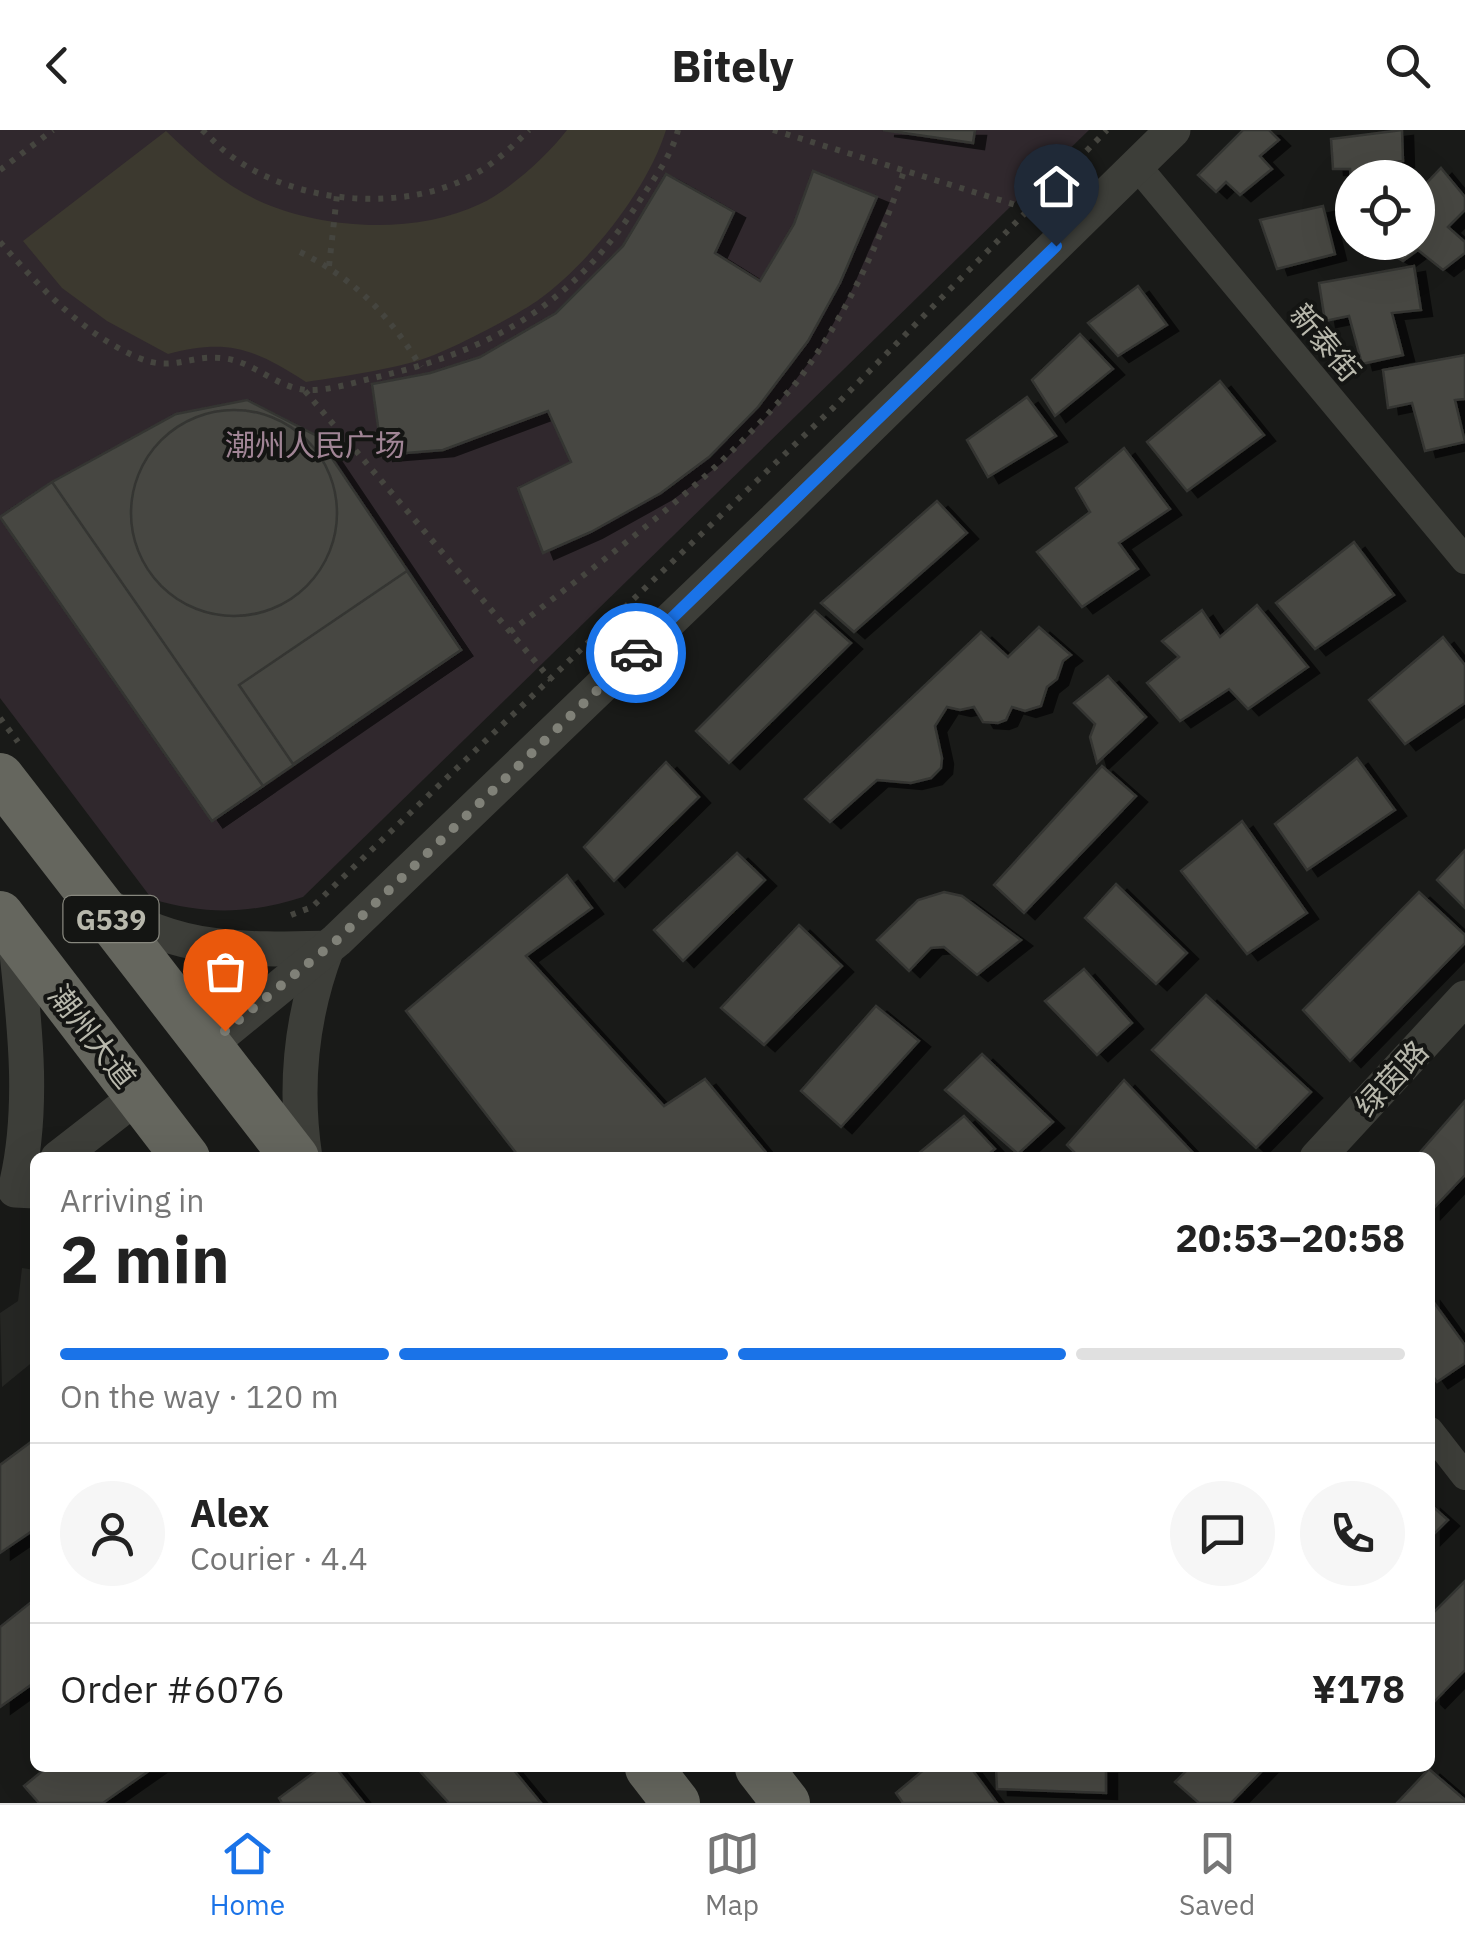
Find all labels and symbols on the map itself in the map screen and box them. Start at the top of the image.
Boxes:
pin [1014,144,1099,247]
street label: 新泰街 [1282,295,1370,389]
park label: 潮州人民广场 [225,425,405,464]
courier [586,603,686,703]
road number: G539 [64,896,158,942]
pin [183,929,268,1032]
street label: 潮州大道 [41,977,145,1095]
street label: 绿茵路 [1346,1032,1436,1124]

